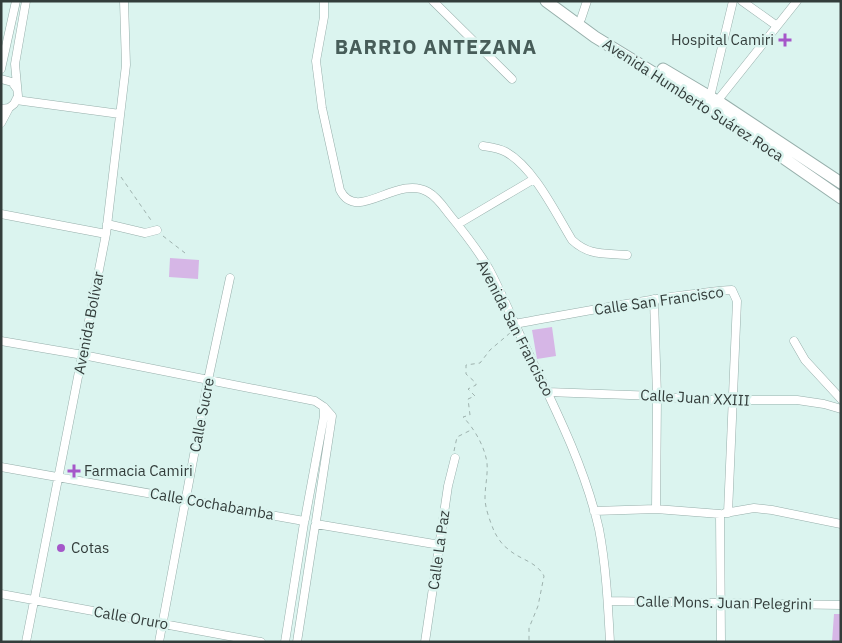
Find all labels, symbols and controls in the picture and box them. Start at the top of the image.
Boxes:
place label: Hospital Camiri [671,30,774,49]
district label: BARRIO ANTEZANA [335,33,537,60]
marker: Hospital Camiri [778,33,792,47]
street label: Avenida Humberto Suárez Roca [599,34,787,165]
street label: Avenida San Francisco [473,256,558,399]
street label: Avenida Bolívar [69,270,108,376]
street label: Calle San Francisco [593,282,725,319]
street label: Calle Sucre [185,376,218,454]
street label: Calle Juan XXIII [640,385,750,410]
place label: Farmacia Camiri [84,461,193,480]
marker: Farmacia Camiri [68,465,80,477]
street label: Calle Cochabamba [149,483,276,524]
street label: Calle La Paz [424,509,453,591]
place label: Cotas [71,538,109,557]
marker: Cotas [55,542,67,554]
street label: Calle Mons. Juan Pelegrini [636,591,812,614]
street label: Calle Oruro [92,602,170,633]

